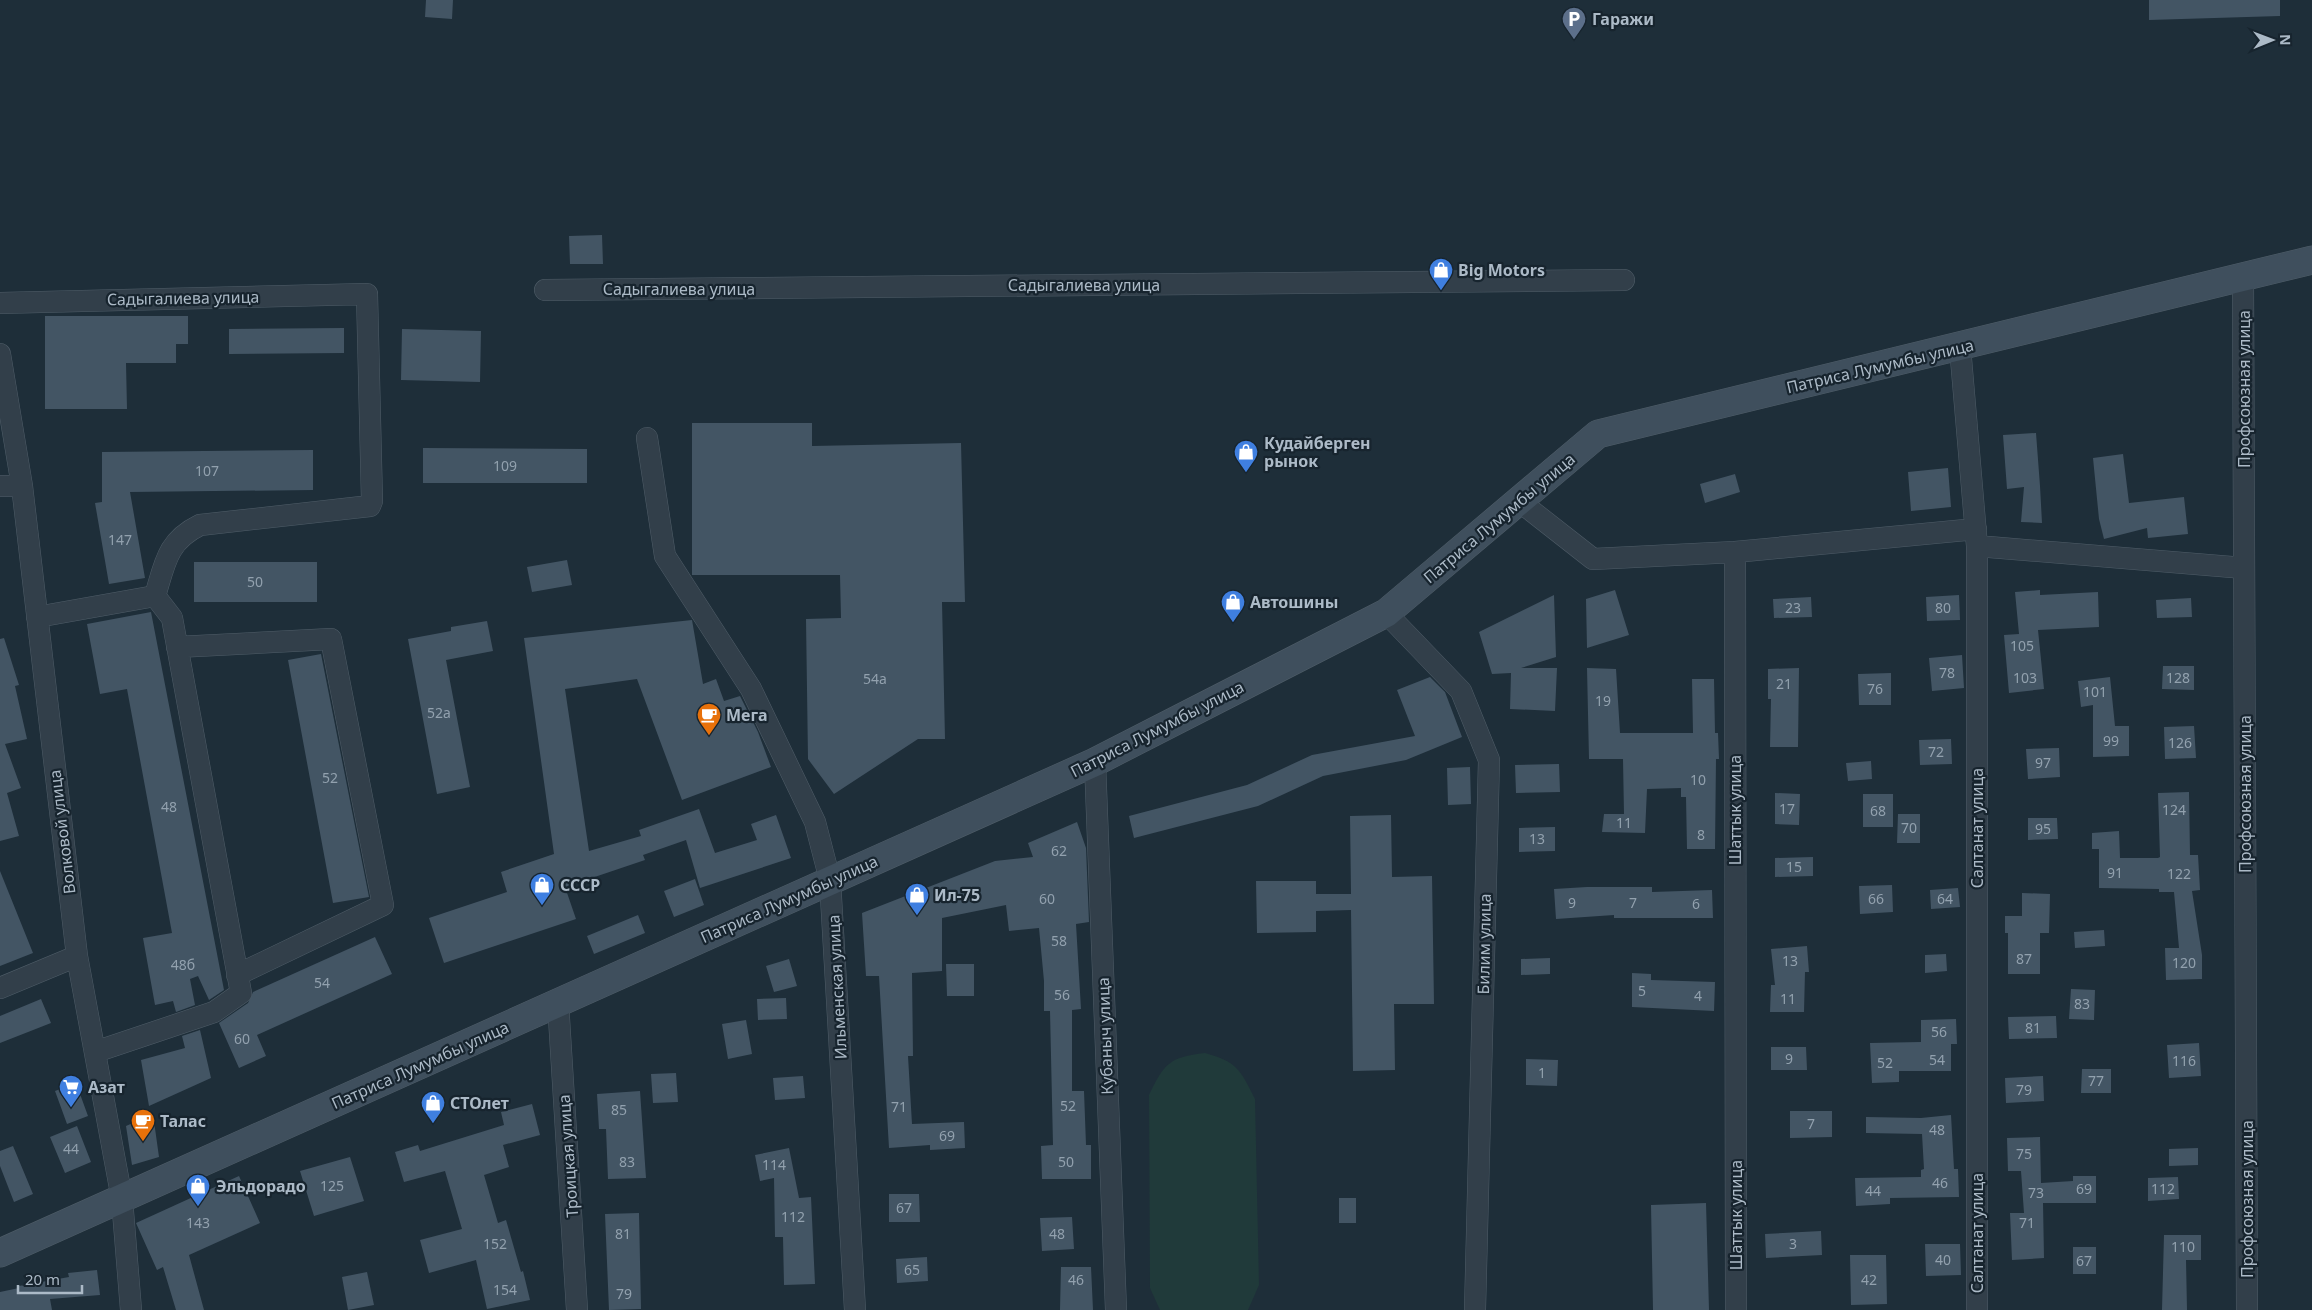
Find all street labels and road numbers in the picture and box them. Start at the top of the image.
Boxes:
street label: Садыгалиева улица [1008,274,1160,296]
street label: Садыгалиева улица [603,278,755,300]
street label: Садыгалиева улица [107,286,259,310]
street label: Профсоюзная улица [2233,310,2255,468]
street label: Патриса Лумумбы улица [1784,334,1976,398]
street label: Патриса Лумумбы улица [1418,448,1580,588]
street label: Патриса Лумумбы улица [1067,676,1247,782]
street label: Профсоюзная улица [2234,715,2256,873]
street label: Шаттык улица [1724,755,1746,865]
street label: Салтанат улица [1966,768,1988,888]
street label: Волковой улица [43,769,81,895]
street label: Патриса Лумумбы улица [697,850,881,948]
street label: Билим улица [1472,893,1496,995]
street label: Ильменская улица [822,914,852,1060]
street label: Кубаныч улица [1092,977,1118,1095]
street label: Патриса Лумумбы улица [328,1016,512,1114]
street label: Троицкая улица [553,1094,583,1218]
street label: Профсоюзная улица [2236,1120,2258,1278]
street label: Шаттык улица [1725,1160,1747,1270]
street label: Салтанат улица [1966,1173,1988,1293]

